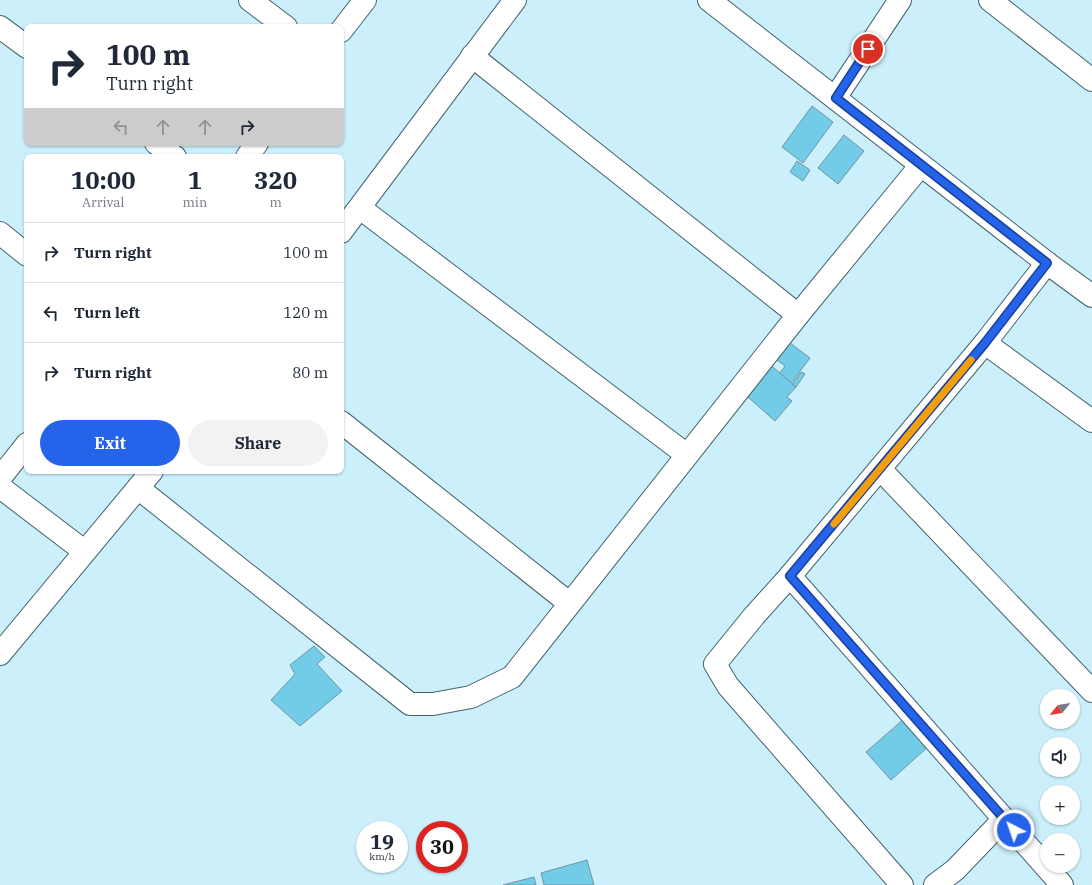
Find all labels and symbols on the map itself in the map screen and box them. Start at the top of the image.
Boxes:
pin [851,32,885,66]
north arrow [1040,689,1080,729]
position arrow [993,809,1035,851]
speed limit sign: 30 [416,821,468,873]

